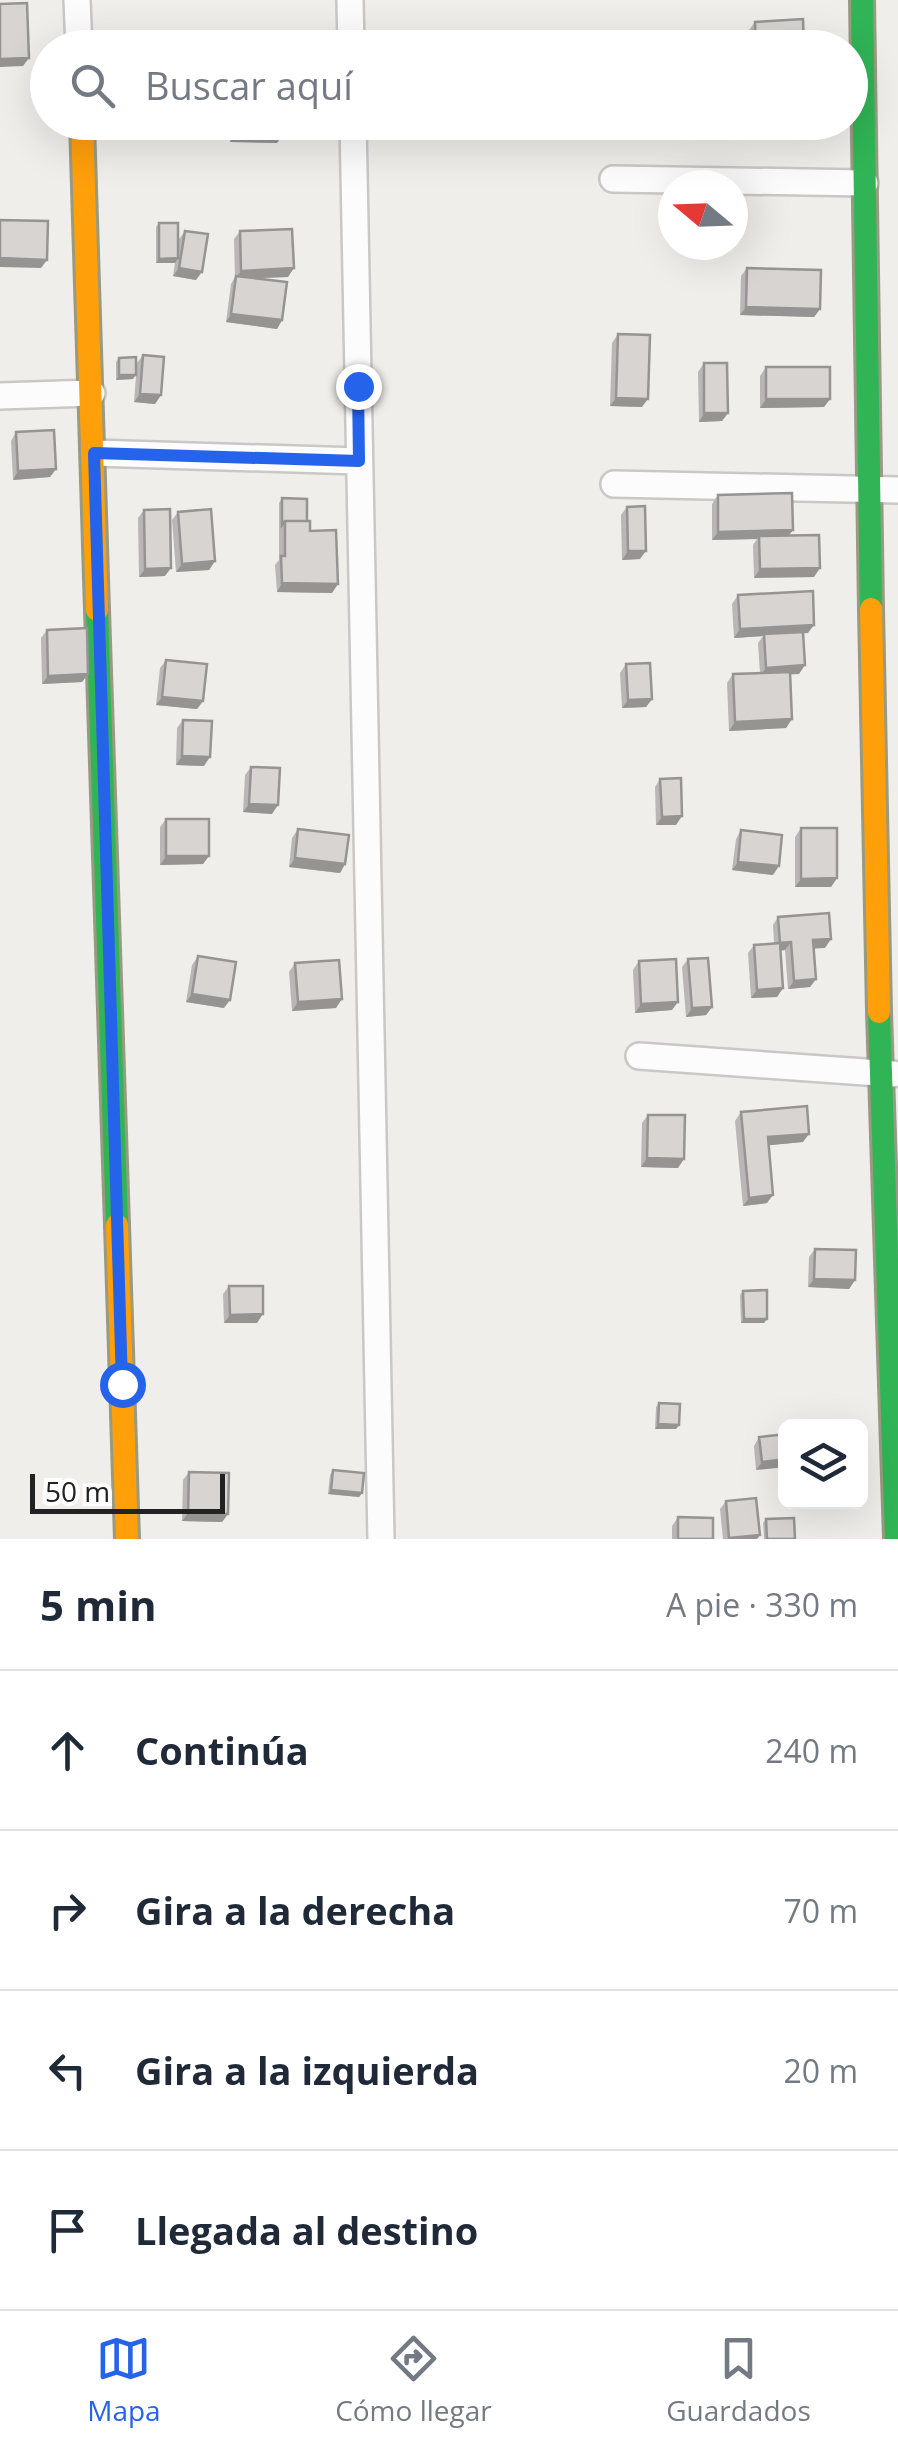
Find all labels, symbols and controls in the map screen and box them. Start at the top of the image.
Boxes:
search box [30,30,868,140]
icon: search [65,58,120,113]
text: Buscar aquí [145,59,353,111]
north arrow [658,170,748,260]
route end [336,364,382,410]
route start [100,1362,146,1408]
map controls [778,1419,868,1509]
button: layers [778,1419,868,1509]
scale bar [30,1469,225,1514]
text: 50 m [45,1472,110,1510]
text: 5 min [40,1576,157,1633]
text: A pie · 330 m [666,1583,858,1626]
icon: ahead [40,1723,95,1778]
text: Continúa [135,1724,309,1776]
text: 240 m [765,1729,858,1772]
icon: right [40,1883,95,1938]
text: Gira a la derecha [135,1884,455,1936]
text: 70 m [783,1889,858,1932]
icon: left [40,2043,95,2098]
text: Gira a la izquierda [135,2044,479,2096]
text: 20 m [783,2049,858,2092]
icon: arrive [40,2203,95,2258]
text: Llegada al destino [135,2204,478,2256]
tab: Mapa [87,2331,161,2429]
tab: Cómo llegar [335,2331,492,2429]
tab: Guardados [666,2331,811,2429]

